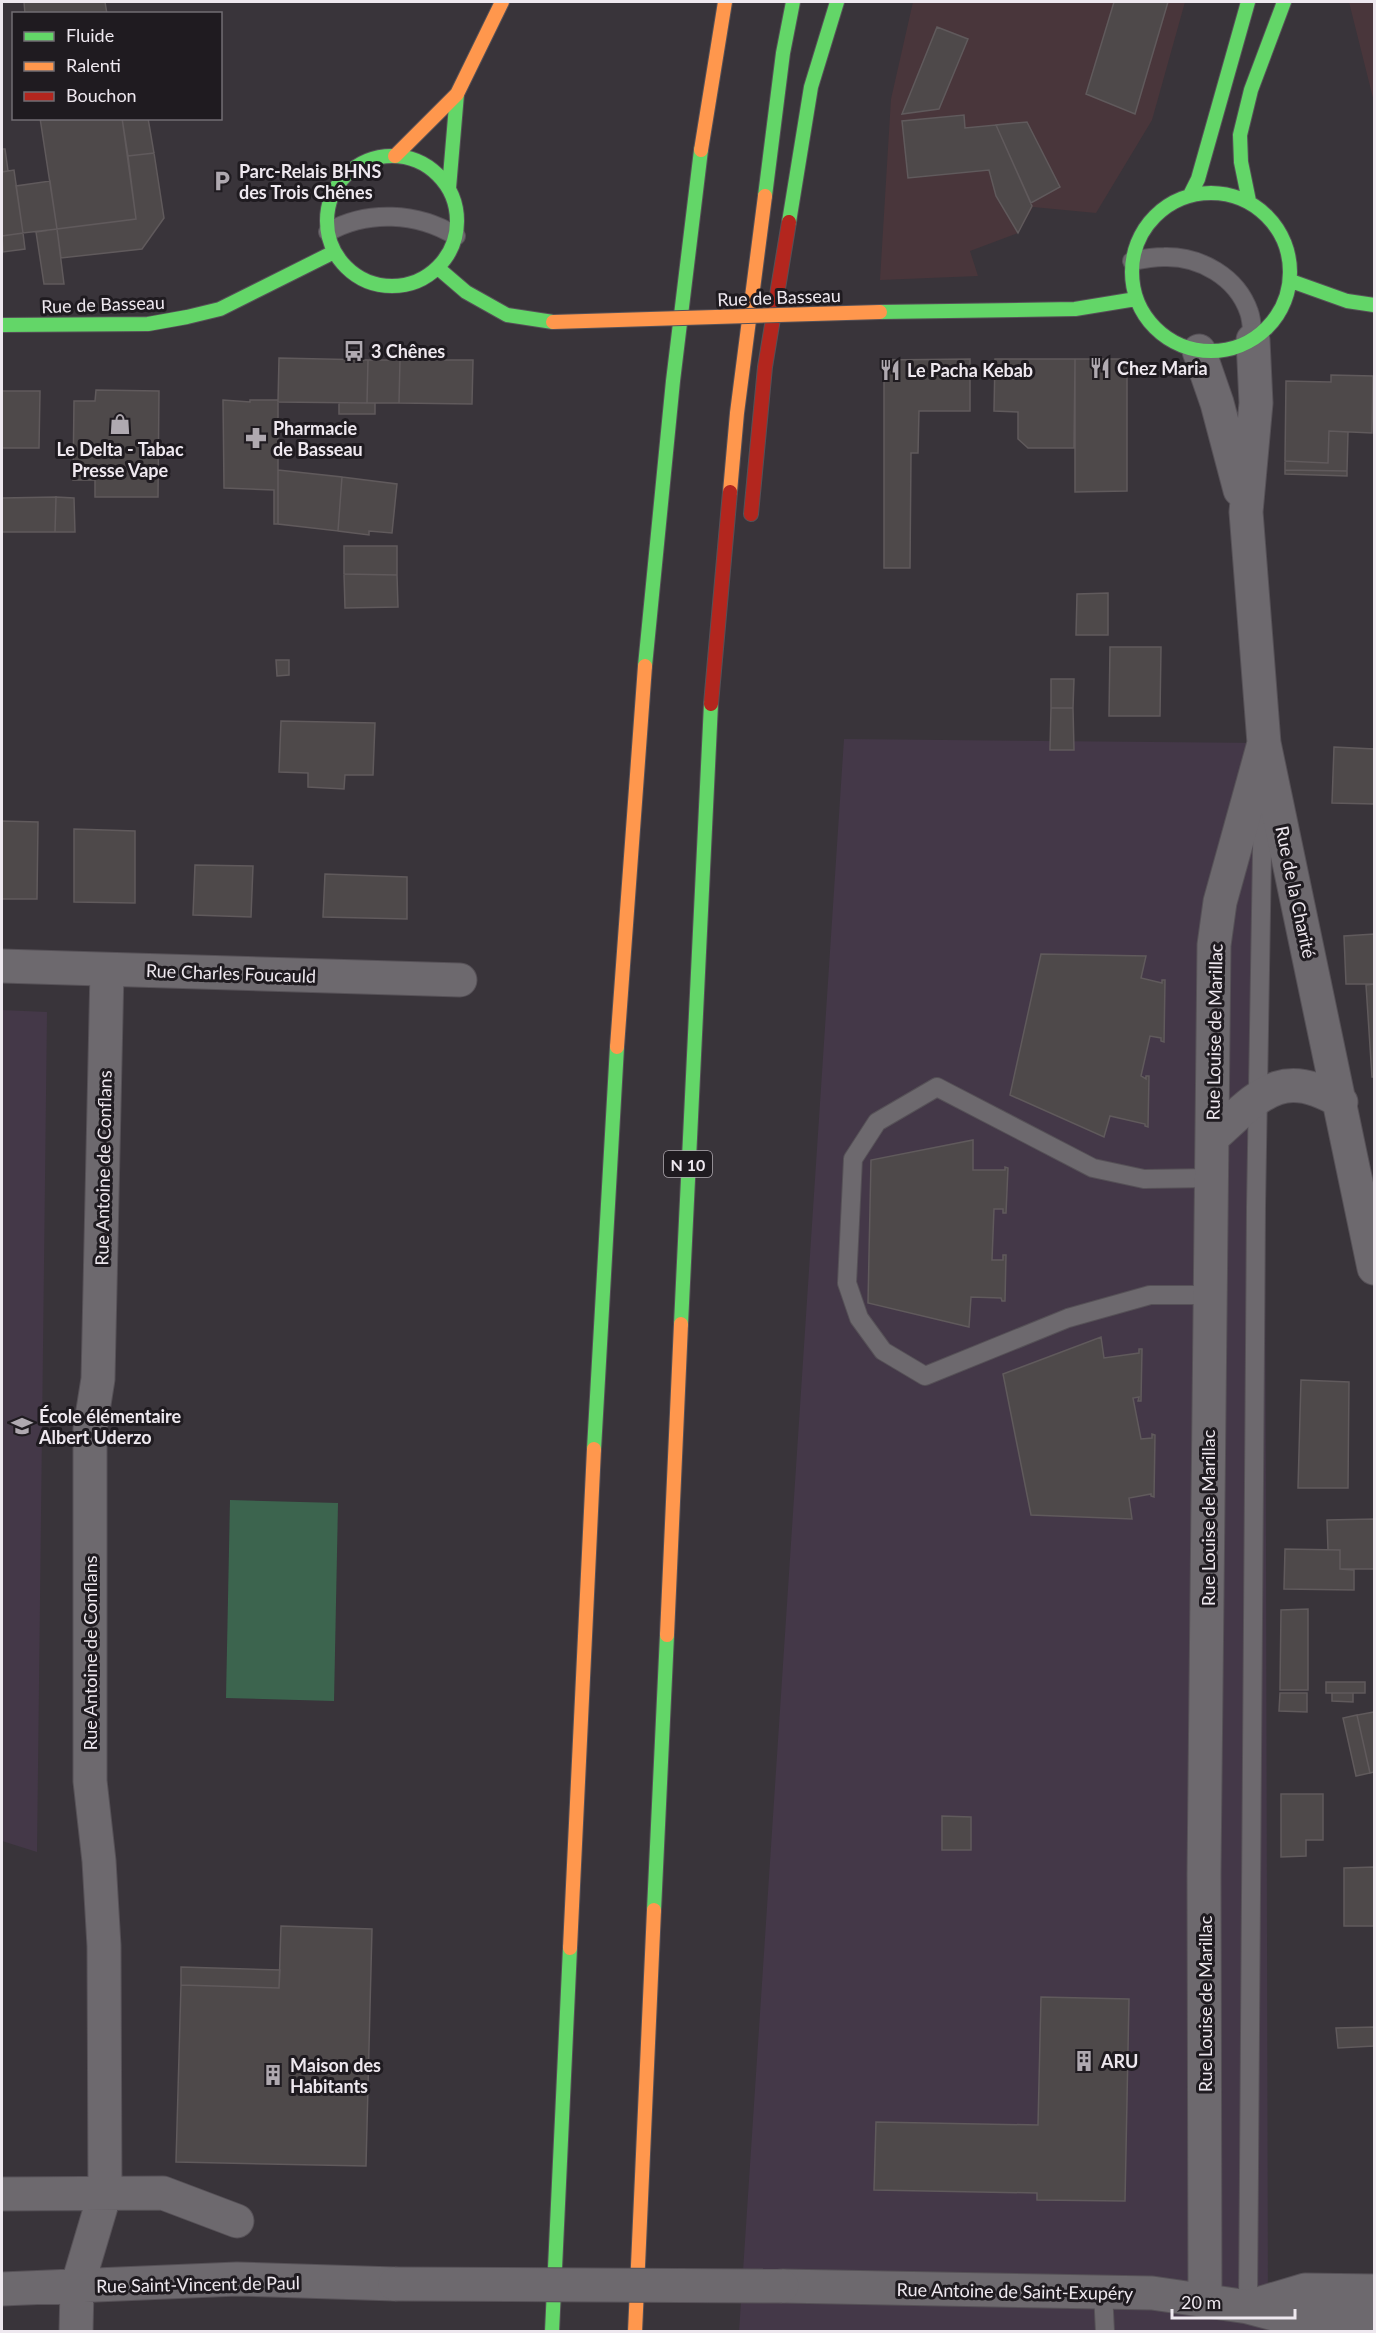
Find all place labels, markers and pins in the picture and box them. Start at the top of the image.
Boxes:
place label: Parc-Relais BHNS des Trois Chênes [239,160,381,203]
parking icon: Parc-Relais BHNS des Trois Chênes [210,169,234,193]
bus stop icon: 3 Chênes [342,339,366,363]
place label: 3 Chênes [371,340,445,362]
restaurant icon: Chez Maria [1088,356,1112,380]
place label: Chez Maria [1117,357,1208,379]
restaurant icon: Le Pacha Kebab [878,358,902,382]
place label: Le Pacha Kebab [907,359,1033,381]
shop icon: Le Delta - Tabac Presse Vape [108,412,132,436]
place label: Pharmacie de Basseau [273,417,363,460]
pharmacy icon: Pharmacie de Basseau [244,426,268,450]
place label: Le Delta - Tabac Presse Vape [56,438,184,481]
place label: École élémentaire Albert Uderzo [38,1405,182,1448]
school or university icon: École élémentaire Albert Uderzo [10,1414,34,1438]
building icon: ARU [1072,2049,1096,2073]
place label: ARU [1100,2050,1138,2072]
place label: Maison des Habitants [290,2054,381,2097]
building icon: Maison des Habitants [261,2063,285,2087]

